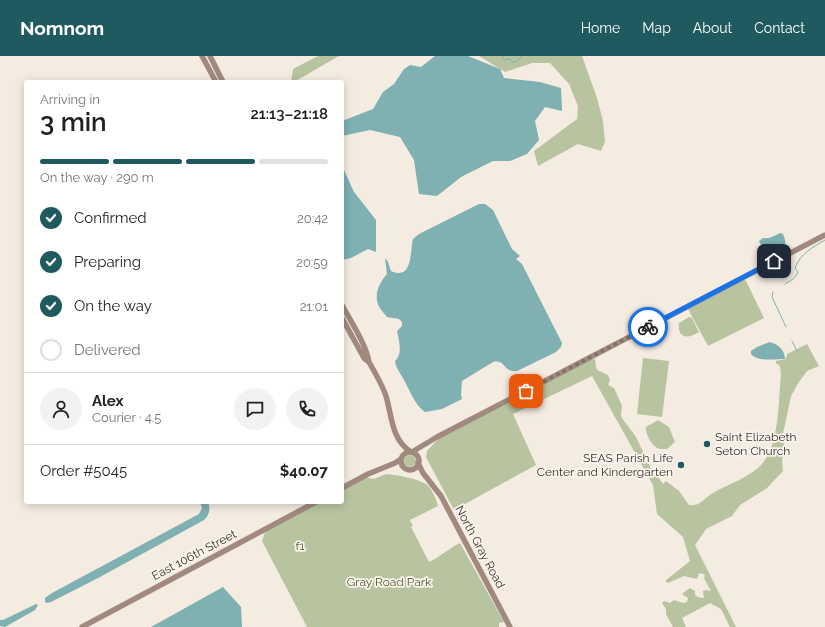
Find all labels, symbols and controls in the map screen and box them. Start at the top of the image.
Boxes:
text: Nomnom [20,17,104,39]
text: Home [581,20,620,36]
text: Map [642,20,671,36]
text: About [693,20,732,36]
text: Contact [754,20,805,36]
text: Arriving in [40,92,100,107]
text: 21:13–21:18 [250,105,328,123]
text: 3 min [40,107,107,137]
text: On the way · 290 m [40,170,154,185]
icon: check [40,207,62,229]
text: Confirmed [74,209,147,227]
text: 20:42 [297,211,328,226]
pin [757,244,791,278]
icon: home [763,250,785,272]
icon: check [40,251,62,273]
text: Preparing [74,253,141,271]
text: 20:59 [296,255,328,270]
icon: check [40,295,62,317]
text: On the way [74,297,152,315]
text: 21:01 [300,299,328,314]
courier [628,307,668,347]
icon: bike [637,316,659,338]
text: Delivered [74,341,141,359]
pin [509,374,543,408]
icon: bag [515,380,537,402]
button: person [40,388,82,430]
button: chat [234,388,276,430]
button: phone [286,388,328,430]
text: Alex [92,392,123,410]
text: Courier · 4.5 [92,410,161,425]
place label: Saint Elizabeth Seton Church [715,430,797,458]
marker: Saint Elizabeth Seton Church [702,439,712,449]
place label: SEAS Parish Life Center and Kindergarten [537,451,673,479]
marker: SEAS Parish Life Center and Kindergarten [676,460,686,470]
text: Order #5045 [40,462,127,480]
text: $40.07 [280,462,328,480]
street label: North Gray Road [452,503,508,591]
street label: East 106th Street [149,527,239,583]
park label: f1 [295,539,305,553]
park label: Gray Road Park [347,575,432,589]

